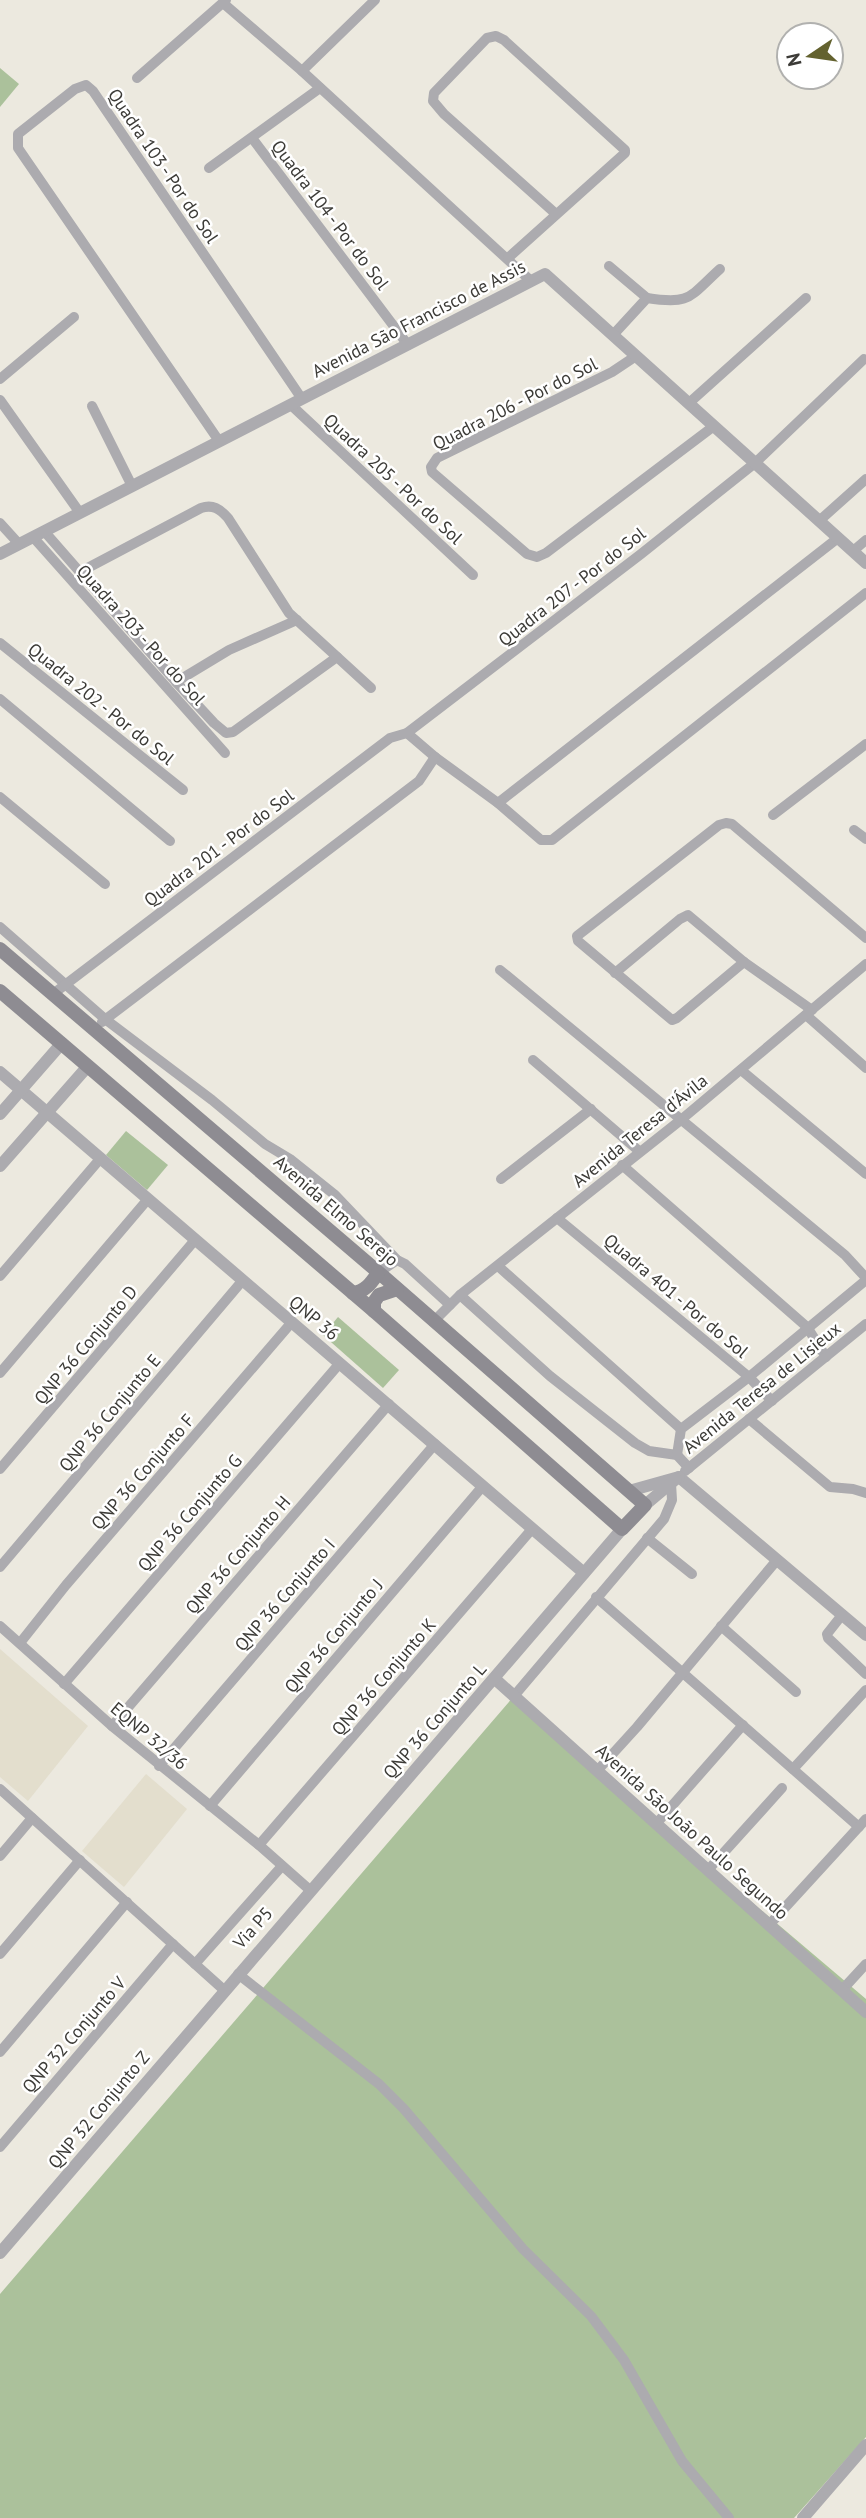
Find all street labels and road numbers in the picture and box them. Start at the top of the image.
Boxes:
street label: Quadra 103 - Por do Sol [103,84,224,248]
street label: Quadra 104 - Por do Sol [267,135,395,295]
street label: Avenida São Francisco de Assis [308,255,529,383]
street label: Quadra 206 - Por do Sol [429,352,602,455]
street label: Quadra 205 - Por do Sol [319,408,468,550]
street label: Quadra 207 - Por do Sol [493,521,651,651]
street label: Quadra 203 - Por do Sol [72,559,211,710]
street label: Quadra 202 - Por do Sol [23,637,180,770]
street label: Quadra 201 - Por do Sol [139,783,299,911]
street label: Avenida Teresa d'Ávila [567,1069,712,1192]
street label: Avenida Elmo Serejo [269,1150,404,1271]
street label: Quadra 401 - Por do Sol [599,1228,754,1363]
street label: QNP 36 Conjunto D [29,1280,142,1409]
street label: QNP 36 [285,1290,344,1345]
street label: Avenida Teresa de Lisieux [678,1317,845,1458]
street label: QNP 36 Conjunto E [54,1349,166,1476]
street label: QNP 36 Conjunto F [86,1409,199,1534]
street label: QNP 36 Conjunto G [132,1449,247,1576]
street label: QNP 36 Conjunto H [180,1491,295,1618]
street label: QNP 36 Conjunto I [229,1534,340,1656]
street label: QNP 36 Conjunto J [279,1574,388,1697]
street label: QNP 36 Conjunto K [326,1613,441,1740]
street label: QNP 36 Conjunto L [378,1658,491,1783]
street label: EQNP 32/36 [106,1697,193,1775]
street label: Avenida São João Paulo Segundo [591,1739,794,1924]
street label: Via P5 [227,1902,277,1954]
street label: QNP 32 Conjunto V [17,1971,131,2098]
street label: QNP 32 Conjunto Z [43,2046,155,2173]

